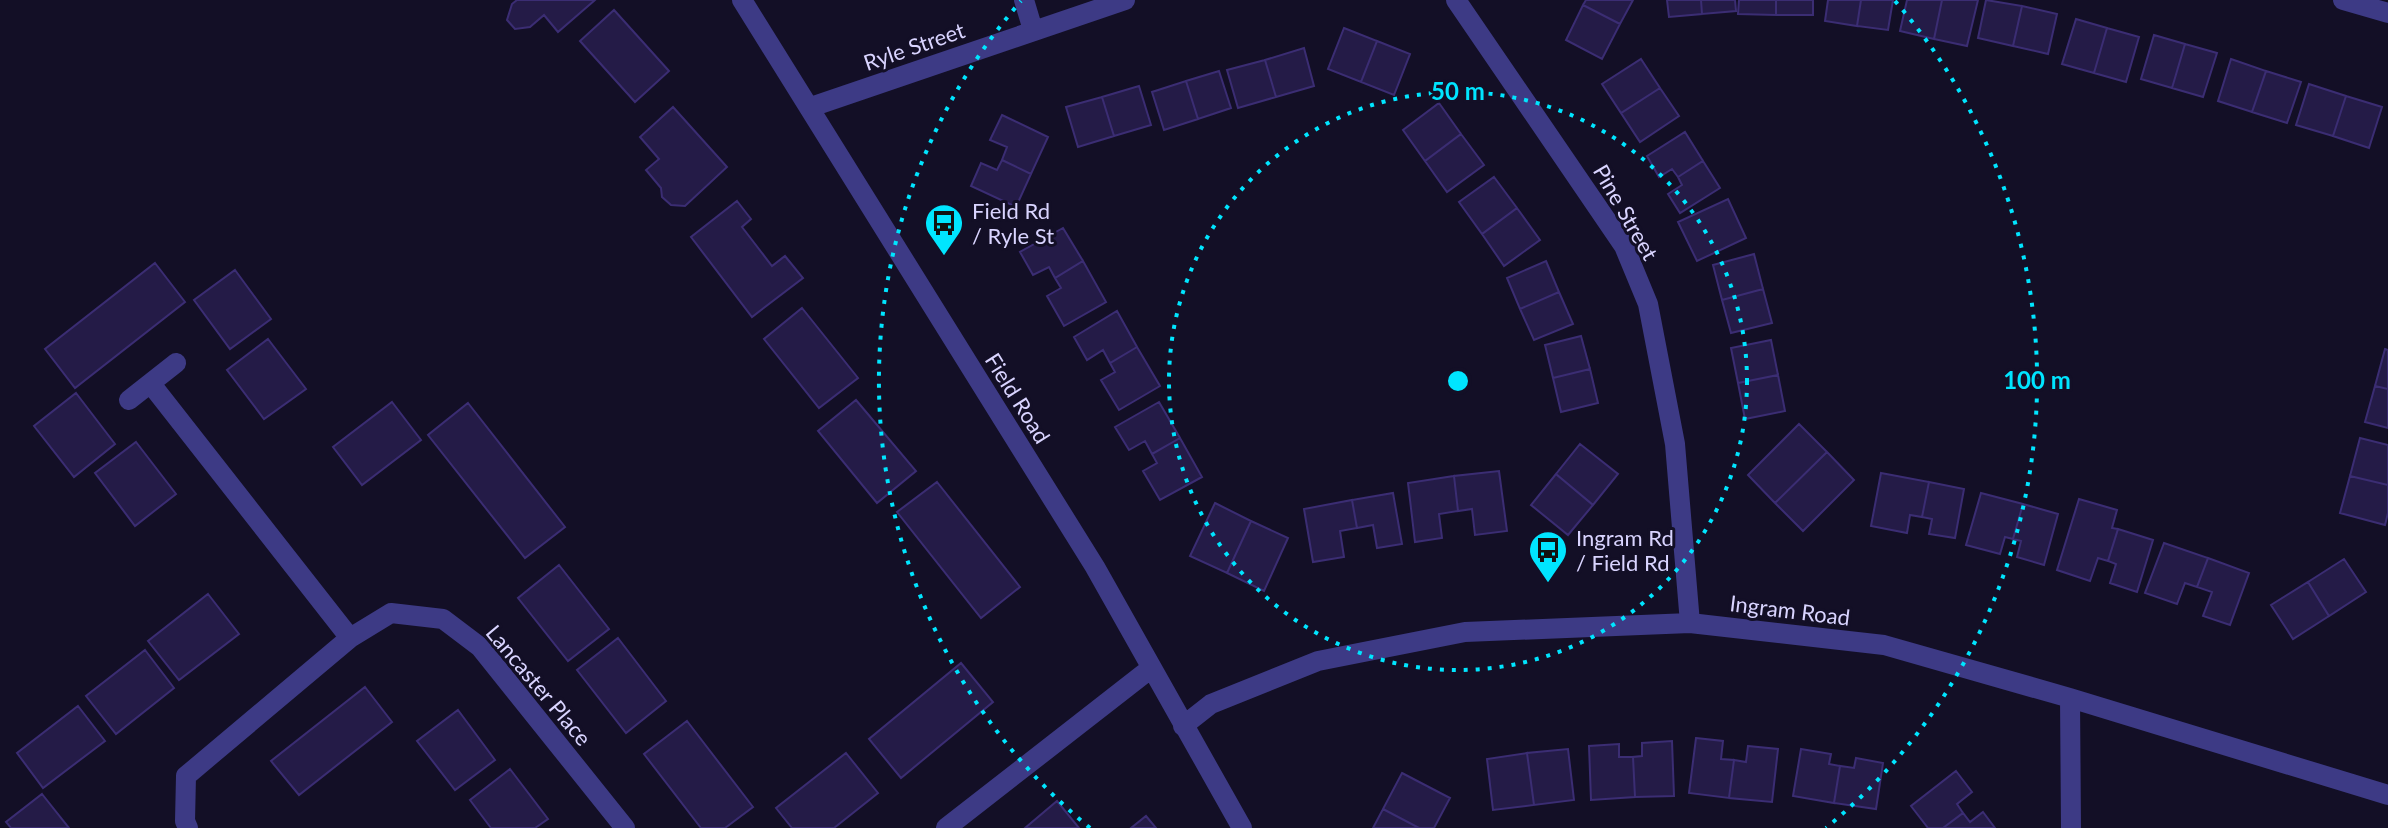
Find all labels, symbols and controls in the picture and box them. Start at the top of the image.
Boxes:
street label: Ryle Street [860,16,968,76]
text: 50 m [1431,76,1485,105]
street label: Pine Street [1588,159,1664,265]
place label: Field Rd / Ryle St [972,197,1054,249]
bus stop icon: Field Rd / Ryle St [923,202,965,257]
street label: Field Road [980,348,1056,448]
text: 100 m [2003,365,2071,394]
centre of rings [1444,367,1472,395]
place label: Ingram Rd / Field Rd [1576,524,1674,576]
bus stop icon: Ingram Rd / Field Rd [1527,529,1569,584]
street label: Ingram Road [1728,589,1852,631]
street label: Lancaster Place [481,619,597,751]

